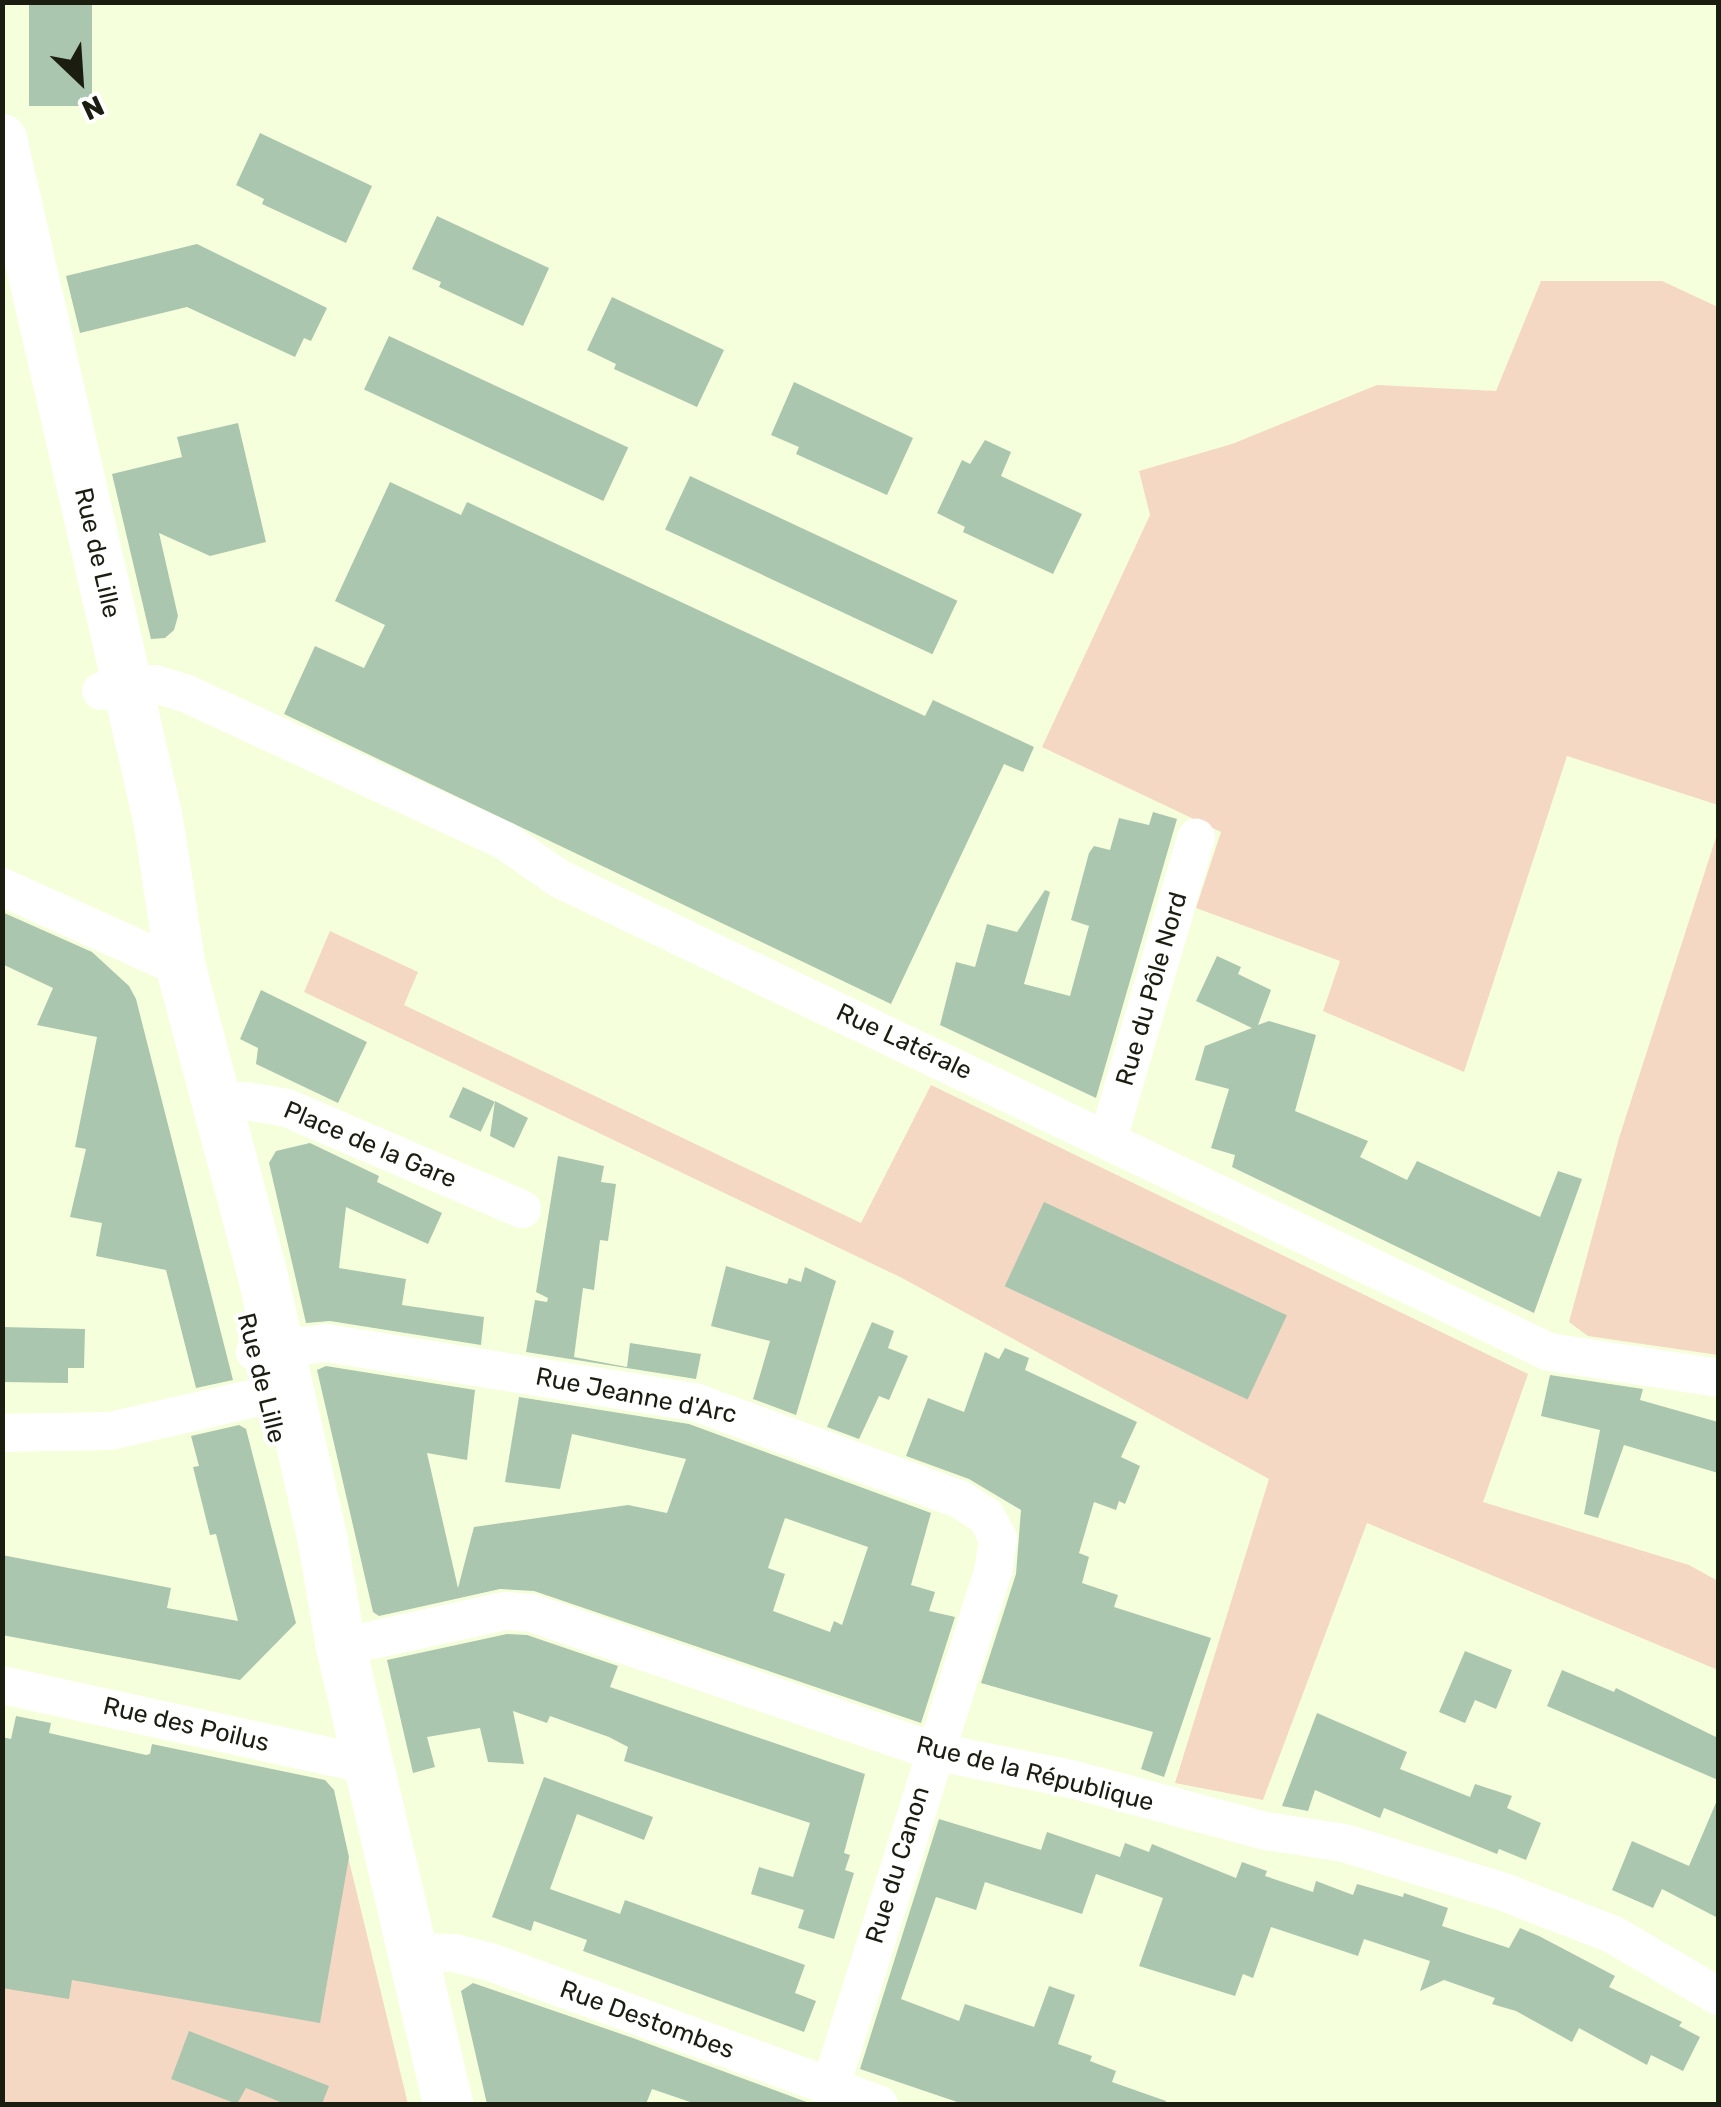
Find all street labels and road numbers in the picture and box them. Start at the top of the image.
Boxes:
street label: Rue de Lille [67,485,127,621]
street label: Rue du Pôle Nord [1110,889,1194,1089]
street label: Rue Latérale [831,998,977,1086]
street label: Place de la Gare [279,1095,461,1195]
street label: Rue de Lille [230,1310,292,1446]
street label: Rue Jeanne d'Arc [533,1362,739,1430]
street label: Rue des Poilus [100,1691,272,1759]
street label: Rue de la République [913,1730,1157,1818]
street label: Rue du Canon [860,1783,936,1947]
street label: Rue Destombes [556,1975,738,2065]

